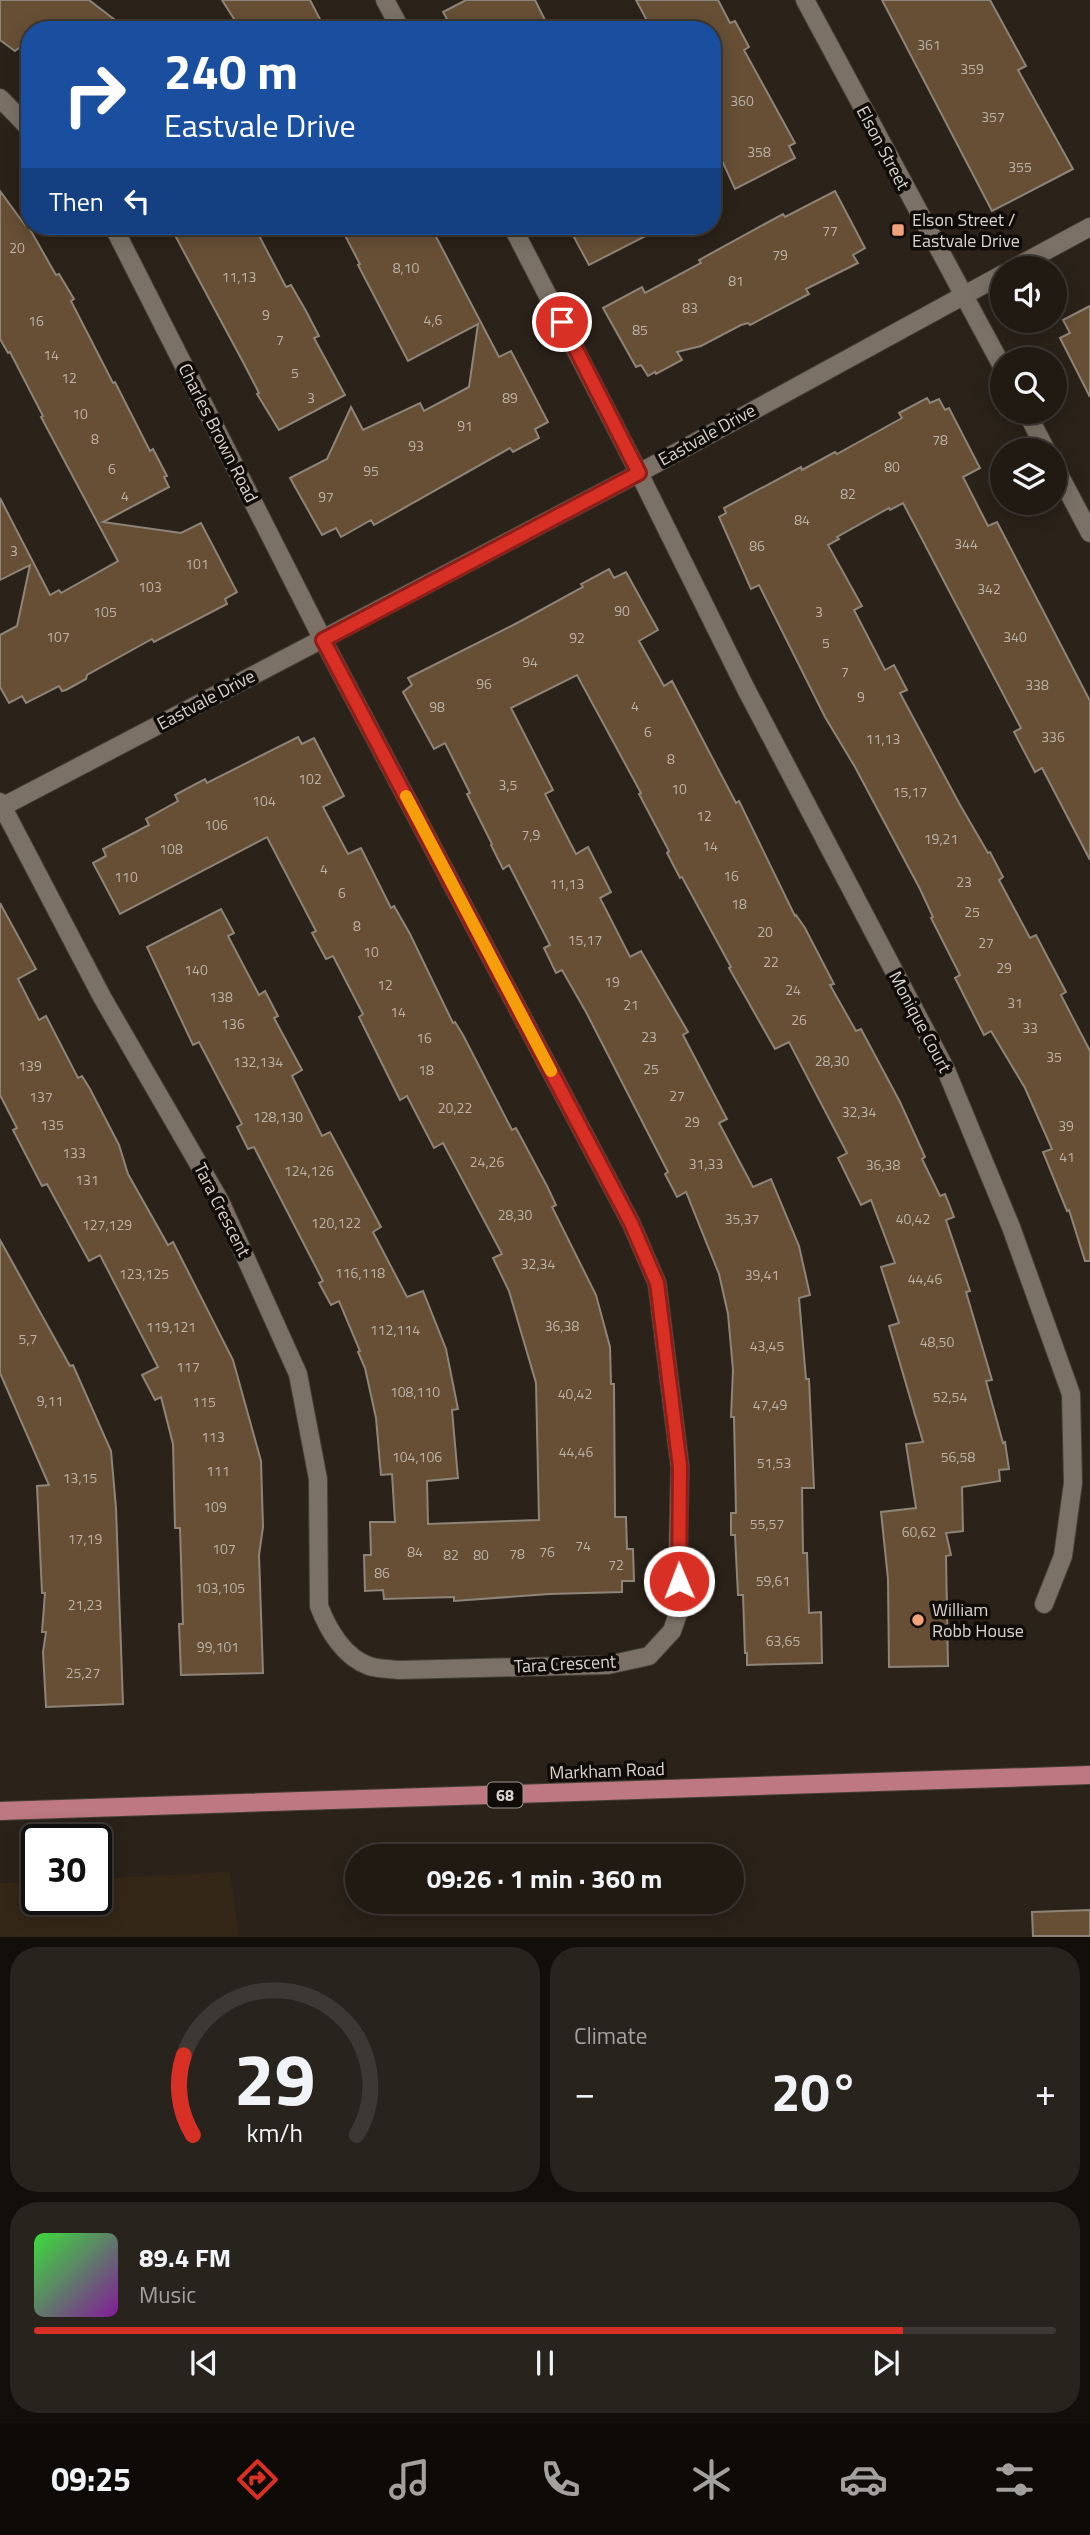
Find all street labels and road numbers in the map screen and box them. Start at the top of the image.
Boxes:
street label: Elson Street [850,101,917,195]
street label: Charles Brown Road [172,358,265,507]
street label: Eastvale Drive [653,397,760,472]
street label: Eastvale Drive [152,662,260,737]
street label: Monique Court [882,966,959,1078]
street label: Tara Crescent [187,1158,258,1262]
street label: Tara Crescent [513,1647,617,1680]
street label: Markham Road [549,1755,665,1786]
road number: 68 [488,1783,522,1808]

